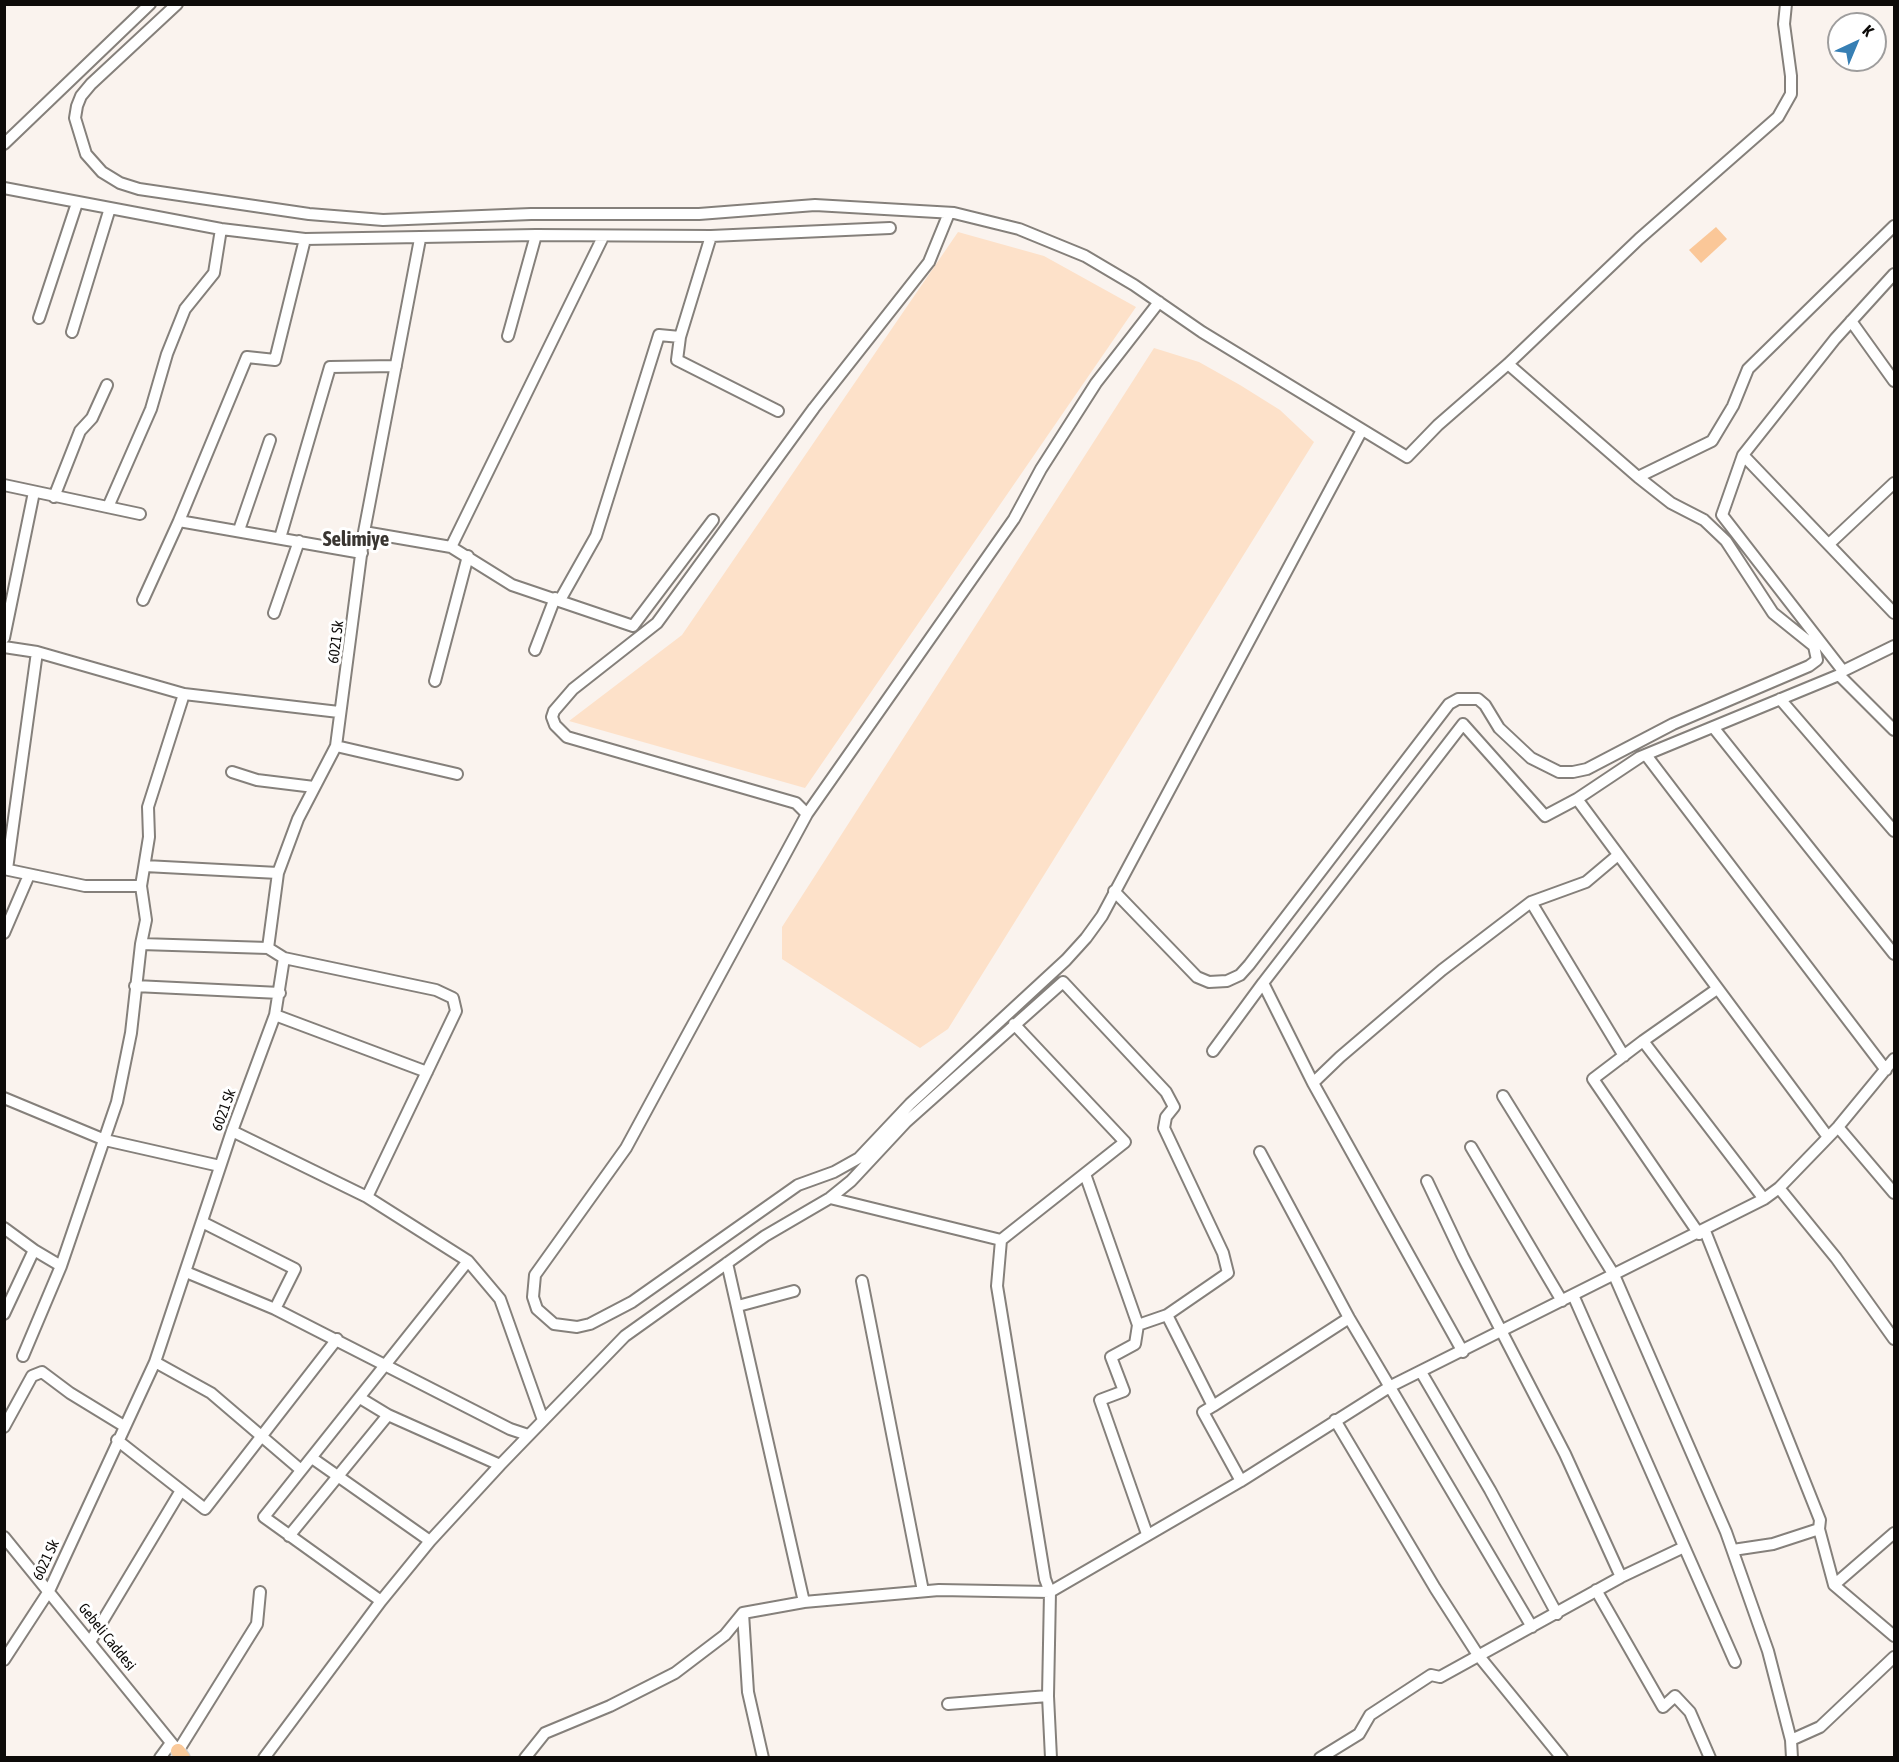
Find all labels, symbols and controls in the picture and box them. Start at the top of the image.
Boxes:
north arrow [1827,12,1887,72]
text: K [1859,21,1877,40]
district label: Selimiye [323,526,389,552]
street label: 6021 Sk [324,619,348,665]
street label: 6021 Sk [208,1087,240,1133]
street label: 6021 Sk [29,1537,63,1583]
street label: Gebeli Caddesi [74,1600,140,1674]

